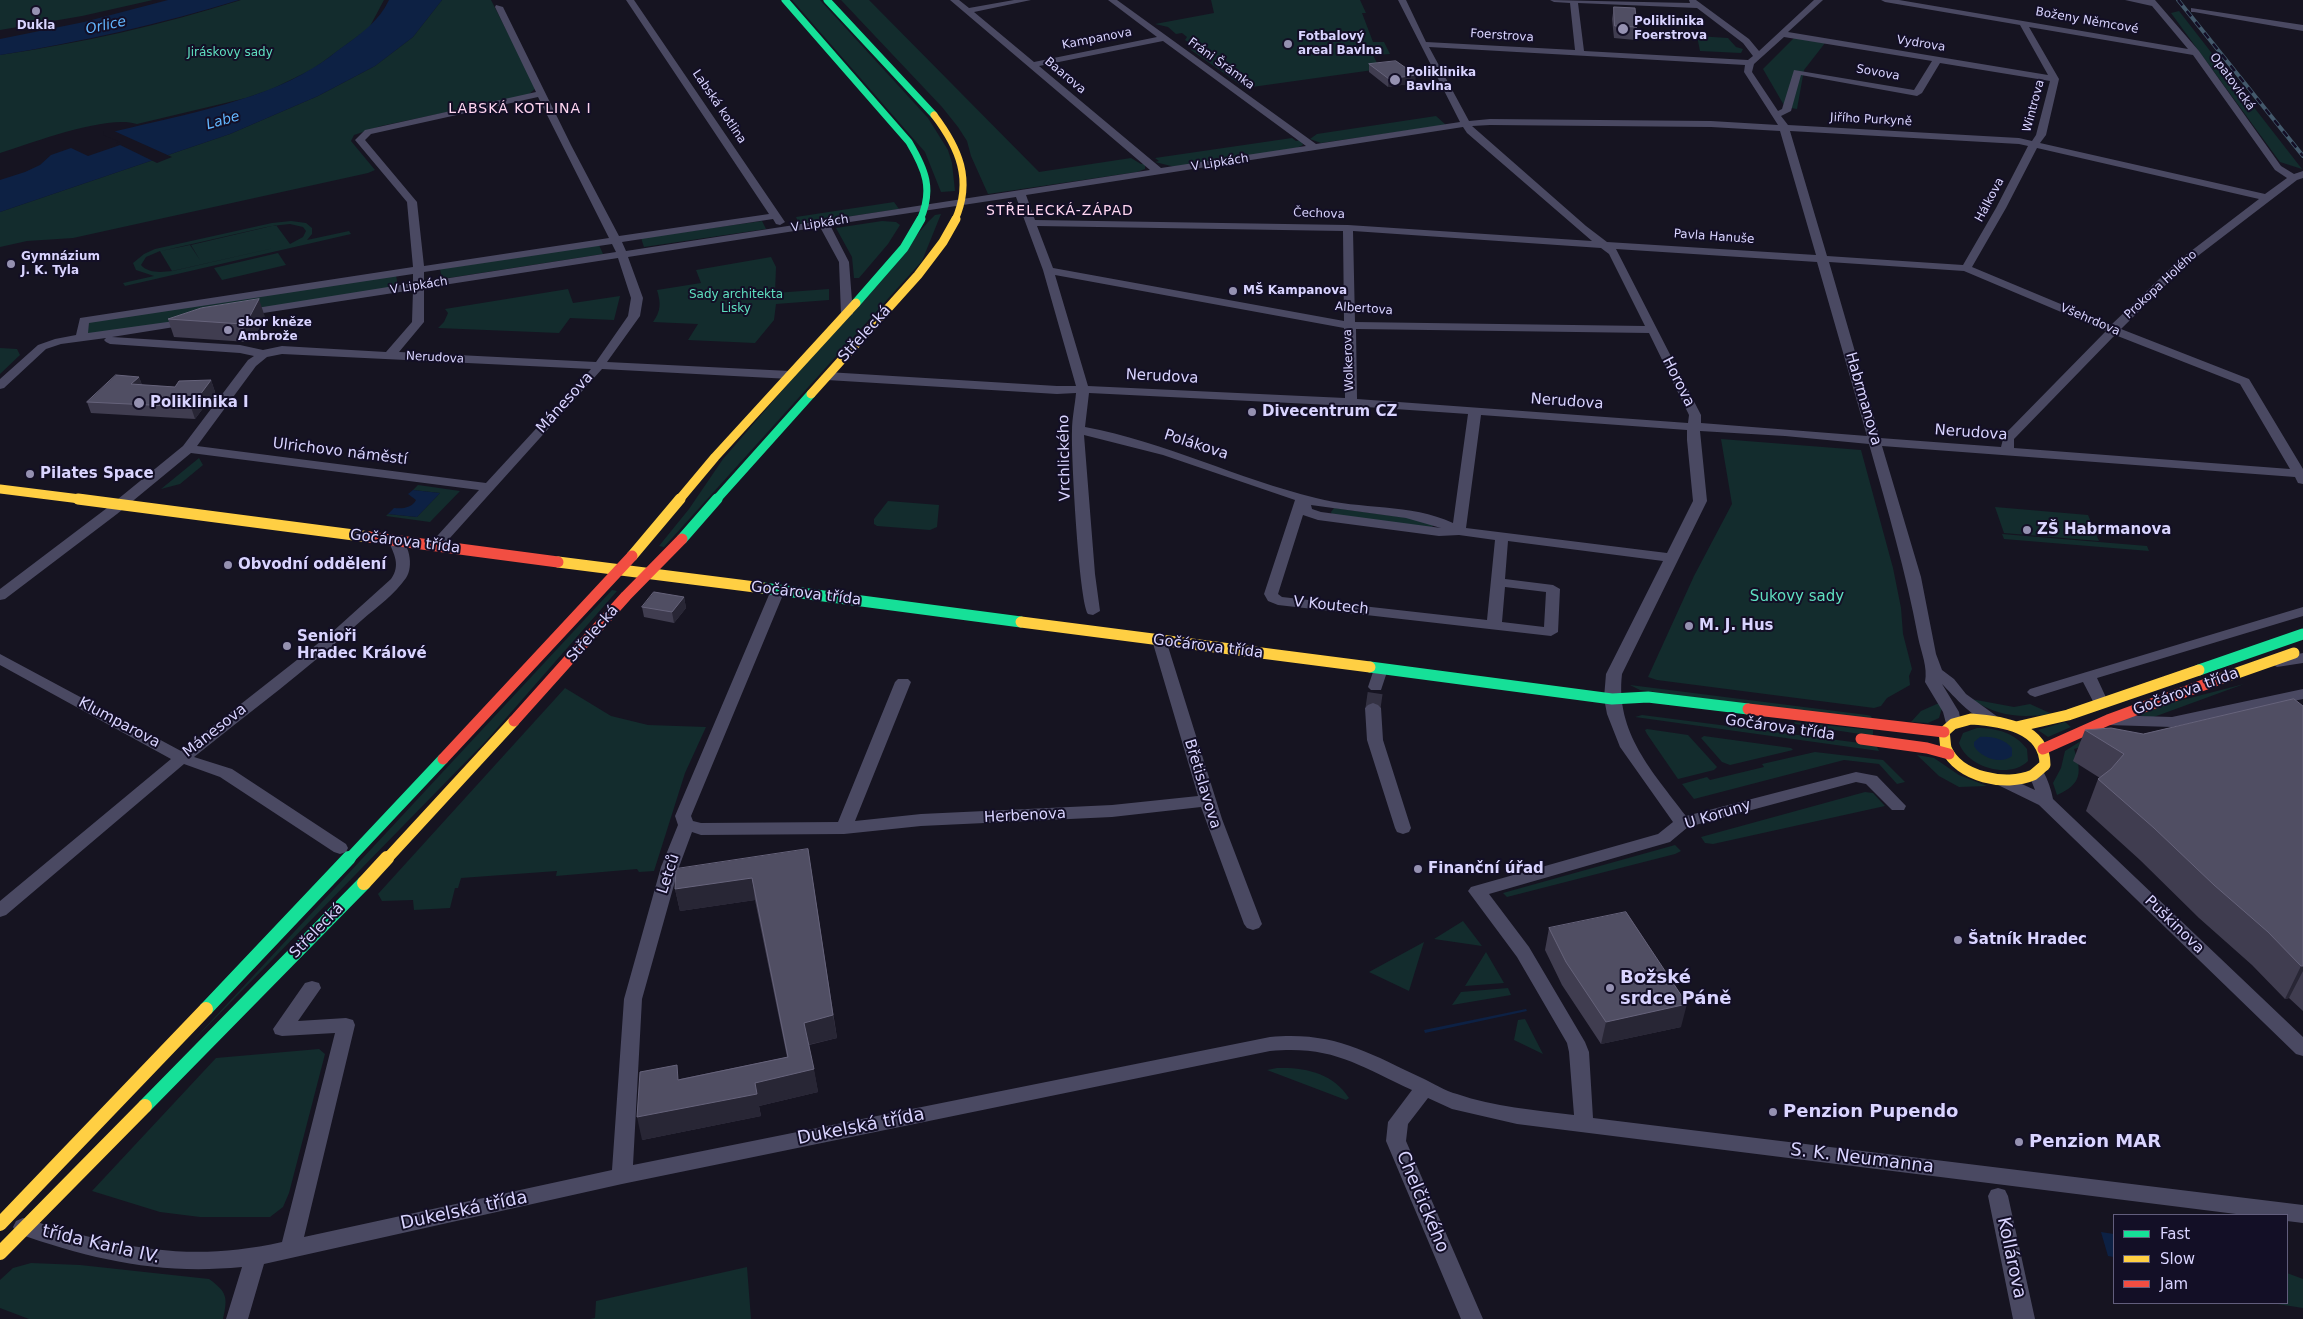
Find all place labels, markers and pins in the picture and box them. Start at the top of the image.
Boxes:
marker: Dukla [30,5,42,17]
place label: Poliklinika Foerstrova [1634,15,1707,43]
place label: Dukla [17,19,55,33]
marker: Poliklinika Foerstrova [1616,22,1630,36]
place label: Fotbalový areal Bavlna [1298,30,1382,58]
marker: Fotbalový areal Bavlna [1282,38,1294,50]
place label: Poliklinika Bavlna [1406,66,1476,94]
marker: Poliklinika Bavlna [1388,73,1402,87]
place label: Gymnázium J. K. Tyla [21,250,100,278]
marker: Gymnázium J. K. Tyla [5,258,17,270]
place label: MŠ Kampanova [1243,284,1347,298]
marker: MŠ Kampanova [1227,285,1239,297]
place label: sbor kněze Ambrože [238,316,312,344]
marker: sbor kněze Ambrože [222,324,234,336]
place label: Poliklinika I [150,394,249,412]
marker: Poliklinika I [132,396,146,410]
place label: Divecentrum CZ [1262,403,1397,421]
marker: Divecentrum CZ [1246,406,1258,418]
place label: Pilates Space [40,465,154,483]
marker: Pilates Space [24,468,36,480]
place label: ZŠ Habrmanova [2037,521,2171,539]
marker: ZŠ Habrmanova [2021,524,2033,536]
place label: Obvodní oddělení [238,556,386,574]
marker: Obvodní oddělení [222,559,234,571]
place label: M. J. Hus [1699,617,1774,635]
marker: M. J. Hus [1683,620,1695,632]
place label: Senioři Hradec Králové [297,628,427,663]
marker: Senioři Hradec Králové [281,640,293,652]
place label: Finanční úřad [1428,860,1544,878]
marker: Finanční úřad [1412,863,1424,875]
place label: Šatník Hradec [1968,931,2087,949]
marker: Šatník Hradec [1952,934,1964,946]
place label: Božské srdce Páně [1620,967,1731,1010]
marker: Božské srdce Páně [1604,982,1616,994]
place label: Penzion Pupendo [1783,1101,1958,1123]
marker: Penzion Pupendo [1767,1106,1779,1118]
place label: Penzion MAR [2029,1131,2161,1153]
marker: Penzion MAR [2013,1136,2025,1148]

